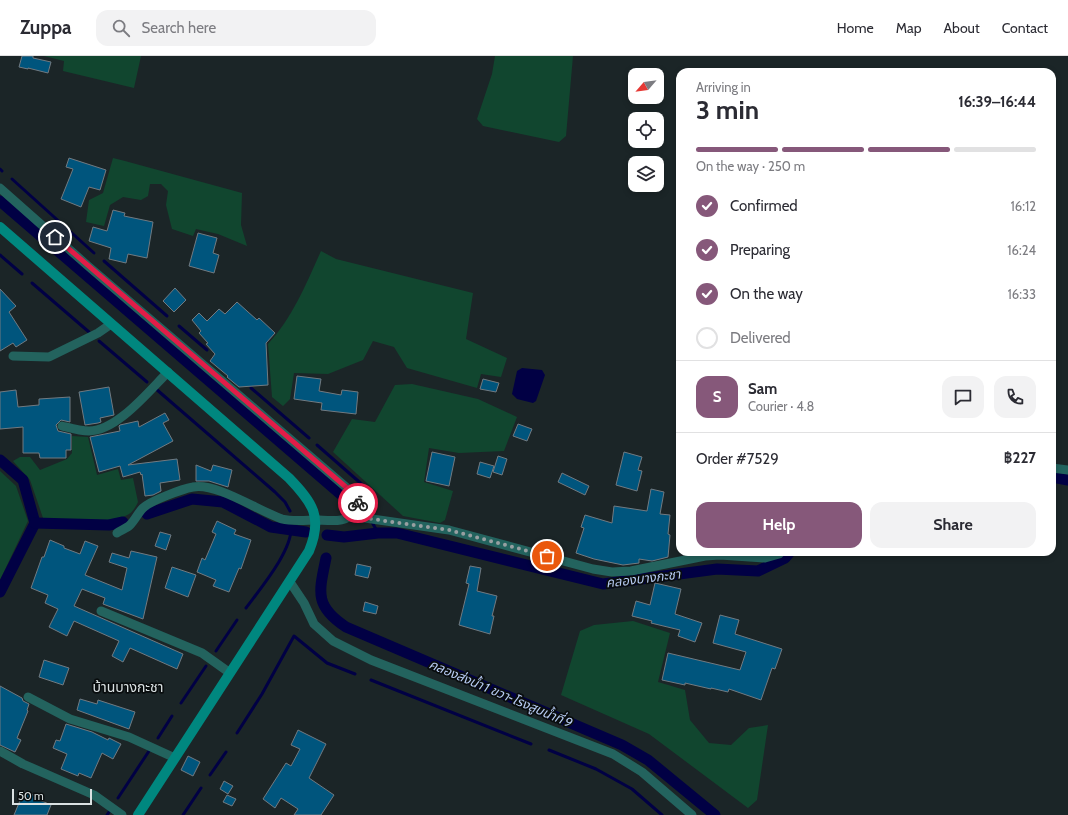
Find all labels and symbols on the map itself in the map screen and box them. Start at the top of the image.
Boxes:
north arrow [628,68,664,104]
pin [38,220,72,254]
courier [338,483,378,523]
pin [530,539,564,573]
water label: คลองบางกะชา [605,565,682,590]
water label: คลองส่งน้ำ 1 ขวา-โรงสูบน้ำที่ 9 [426,655,576,731]
district label: บ้านบางกะชา [93,678,163,696]
scale bar [12,787,92,806]

